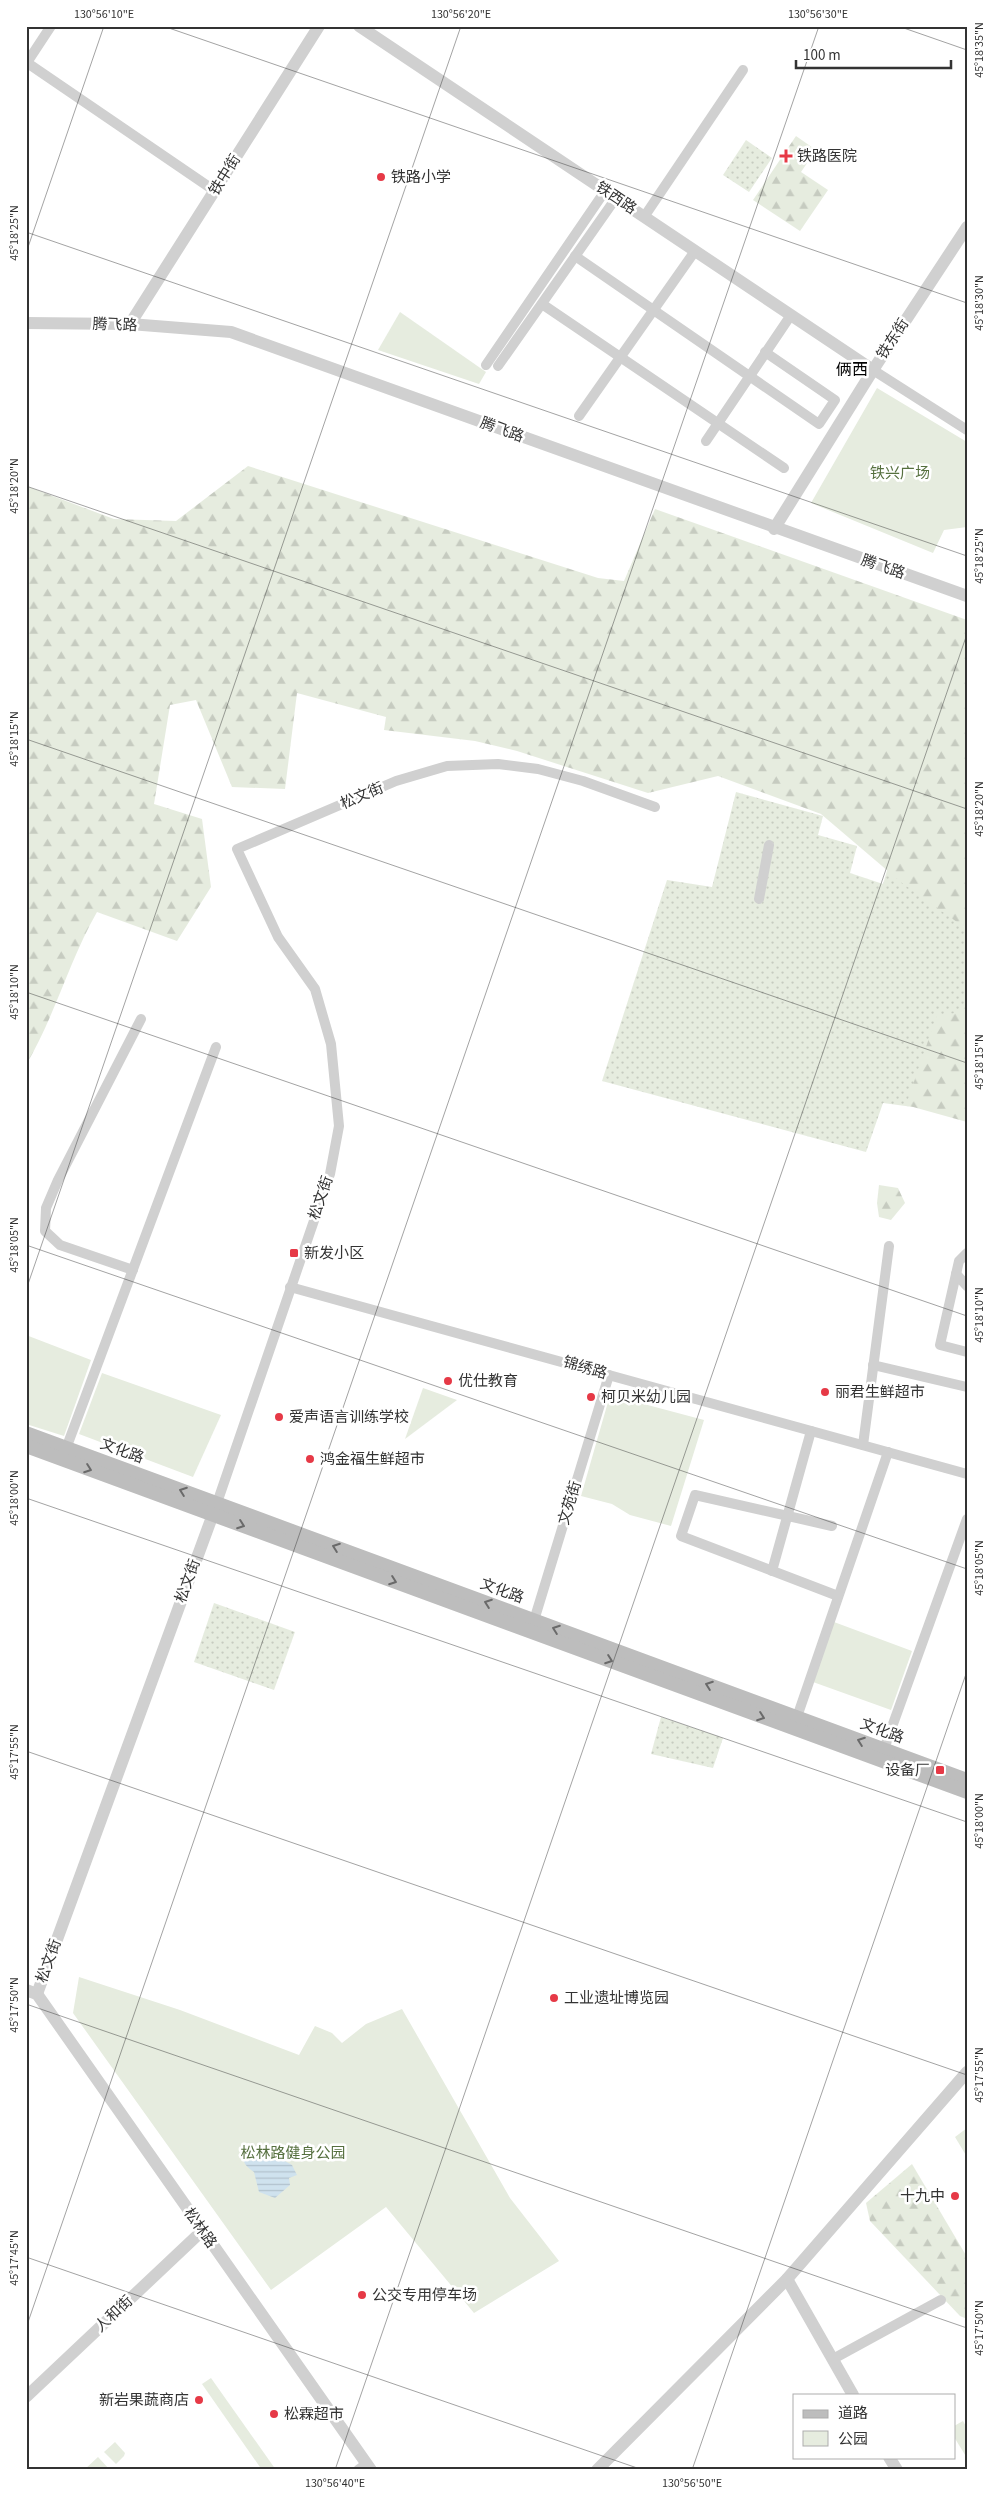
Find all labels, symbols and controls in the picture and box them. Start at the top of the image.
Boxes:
text: 130°56'10"E [74,6,134,23]
text: 130°56'20"E [431,6,491,23]
text: 130°56'30"E [788,6,848,23]
text: 45°18'35"N [971,22,988,78]
scale bar [796,38,950,70]
text: 100 m [803,45,841,66]
place label: 铁路医院 [797,146,857,167]
marker: 铁路医院 [779,149,793,163]
street label: 铁中街 [204,150,246,200]
place label: 铁路小学 [391,167,451,188]
marker: 铁路小学 [375,171,387,183]
street label: 铁西路 [591,177,641,219]
text: 45°18'25"N [6,205,23,261]
text: 45°18'30"N [971,275,988,331]
street label: 腾飞路 [92,314,138,336]
street label: 铁东街 [872,314,914,364]
district label: 俩西 [836,359,868,381]
street label: 腾飞路 [477,412,527,448]
text: 45°18'20"N [6,458,23,514]
park label: 铁兴广场 [870,463,930,484]
text: 45°18'25"N [971,528,988,584]
street label: 腾飞路 [858,550,908,584]
text: 45°18'15"N [6,711,23,767]
street label: 松文街 [337,778,387,814]
text: 45°18'20"N [971,781,988,837]
text: 45°18'10"N [6,964,23,1020]
text: 45°18'15"N [971,1034,988,1090]
street label: 松文街 [304,1173,338,1223]
text: 45°18'05"N [6,1217,23,1273]
place label: 新发小区 [304,1243,364,1264]
marker: 新发小区 [288,1247,300,1259]
text: 45°18'10"N [971,1287,988,1343]
street label: 锦绣路 [560,1352,610,1384]
place label: 优仕教育 [458,1371,518,1392]
marker: 优仕教育 [442,1375,454,1387]
place label: 丽君生鲜超市 [835,1382,925,1403]
marker: 丽君生鲜超市 [819,1386,831,1398]
place label: 柯贝米幼儿园 [601,1387,691,1408]
marker: 柯贝米幼儿园 [585,1391,597,1403]
place label: 爱声语言训练学校 [289,1407,409,1428]
marker: 爱声语言训练学校 [273,1411,285,1423]
street label: 文化路 [97,1433,147,1469]
place label: 鸿金福生鲜超市 [320,1449,425,1470]
marker: 鸿金福生鲜超市 [304,1453,316,1465]
one-way arrow [84,1463,92,1473]
text: 45°18'00"N [6,1470,23,1526]
street label: 文苑街 [553,1478,587,1528]
one-way arrow [179,1487,188,1497]
one-way arrow [236,1519,245,1529]
text: 45°18'05"N [971,1540,988,1596]
one-way arrow [332,1543,340,1553]
street label: 松文街 [170,1556,206,1606]
street label: 文化路 [477,1573,527,1609]
one-way arrow [389,1575,397,1585]
one-way arrow [484,1599,493,1609]
one-way arrow [553,1625,561,1635]
one-way arrow [604,1654,613,1665]
one-way arrow [705,1681,714,1691]
one-way arrow [757,1711,765,1721]
street label: 文化路 [857,1713,907,1749]
text: 45°17'55"N [6,1724,23,1780]
one-way arrow [858,1737,866,1747]
place label: 设备厂 [885,1760,930,1781]
marker: 设备厂 [934,1764,946,1776]
text: 45°18'00"N [971,1793,988,1849]
street label: 松文街 [31,1936,67,1986]
text: 45°17'50"N [6,1977,23,2033]
place label: 工业遗址博览园 [564,1988,669,2009]
marker: 工业遗址博览园 [548,1992,560,2004]
text: 45°17'55"N [971,2047,988,2103]
park label: 松林路健身公园 [240,2143,346,2164]
place label: 十九中 [900,2186,945,2207]
marker: 十九中 [949,2190,961,2202]
street label: 松林路 [178,2204,222,2252]
text: 45°17'45"N [6,2230,23,2286]
place label: 公交专用停车场 [372,2285,477,2306]
marker: 公交专用停车场 [356,2289,368,2301]
street label: 人和街 [90,2291,138,2337]
text: 45°17'50"N [971,2300,988,2356]
place label: 新岩果蔬商店 [99,2390,189,2411]
marker: 新岩果蔬商店 [193,2394,205,2406]
legend [793,2394,956,2458]
text: 道路 [838,2403,868,2424]
place label: 松霖超市 [284,2404,344,2425]
marker: 松霖超市 [268,2408,280,2420]
text: 公园 [838,2429,868,2450]
text: 130°56'40"E [305,2475,365,2492]
text: 130°56'50"E [662,2475,722,2492]

